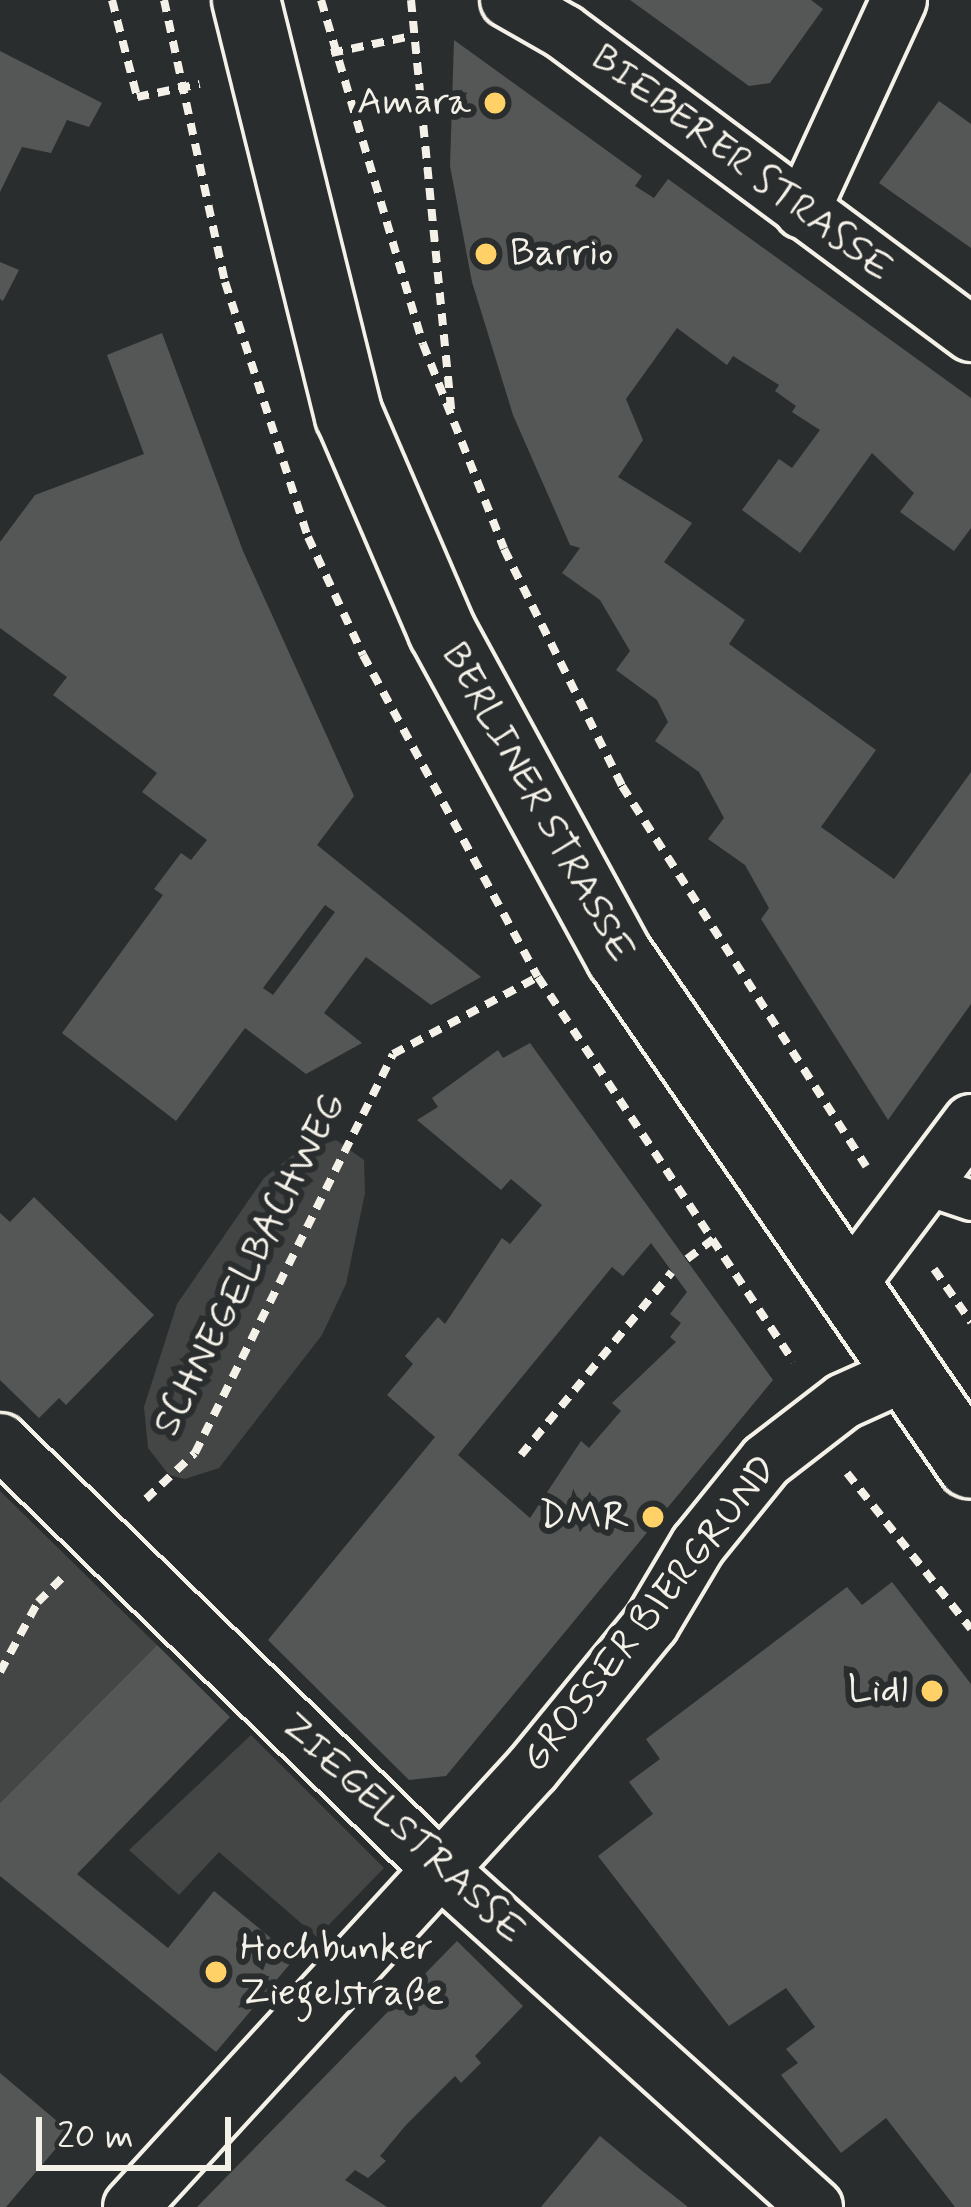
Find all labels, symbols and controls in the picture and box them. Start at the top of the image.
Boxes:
street label: BIEBERER STRASSE [579,34,903,294]
place label: Amara [357,80,471,126]
marker: Amara [482,90,508,116]
place label: Barrio [510,231,613,277]
marker: Barrio [473,241,499,267]
street label: BERLINER STRASSE [428,632,646,974]
street label: SCHNEGELBACHWEG [144,1086,358,1444]
street label: GROSSER BIERGRUND [509,1443,793,1787]
place label: DMR [539,1494,629,1540]
marker: DMR [640,1504,666,1530]
place label: Lidl [848,1668,908,1714]
marker: Lidl [919,1678,945,1704]
street label: ZIEGELSTRASSE [270,1703,534,1955]
place label: Hochbunker Ziegelstraße [240,1927,444,2018]
marker: Hochbunker Ziegelstraße [203,1959,229,1985]
scale bar [42,2093,237,2167]
text: 20 m [57,2114,134,2161]

